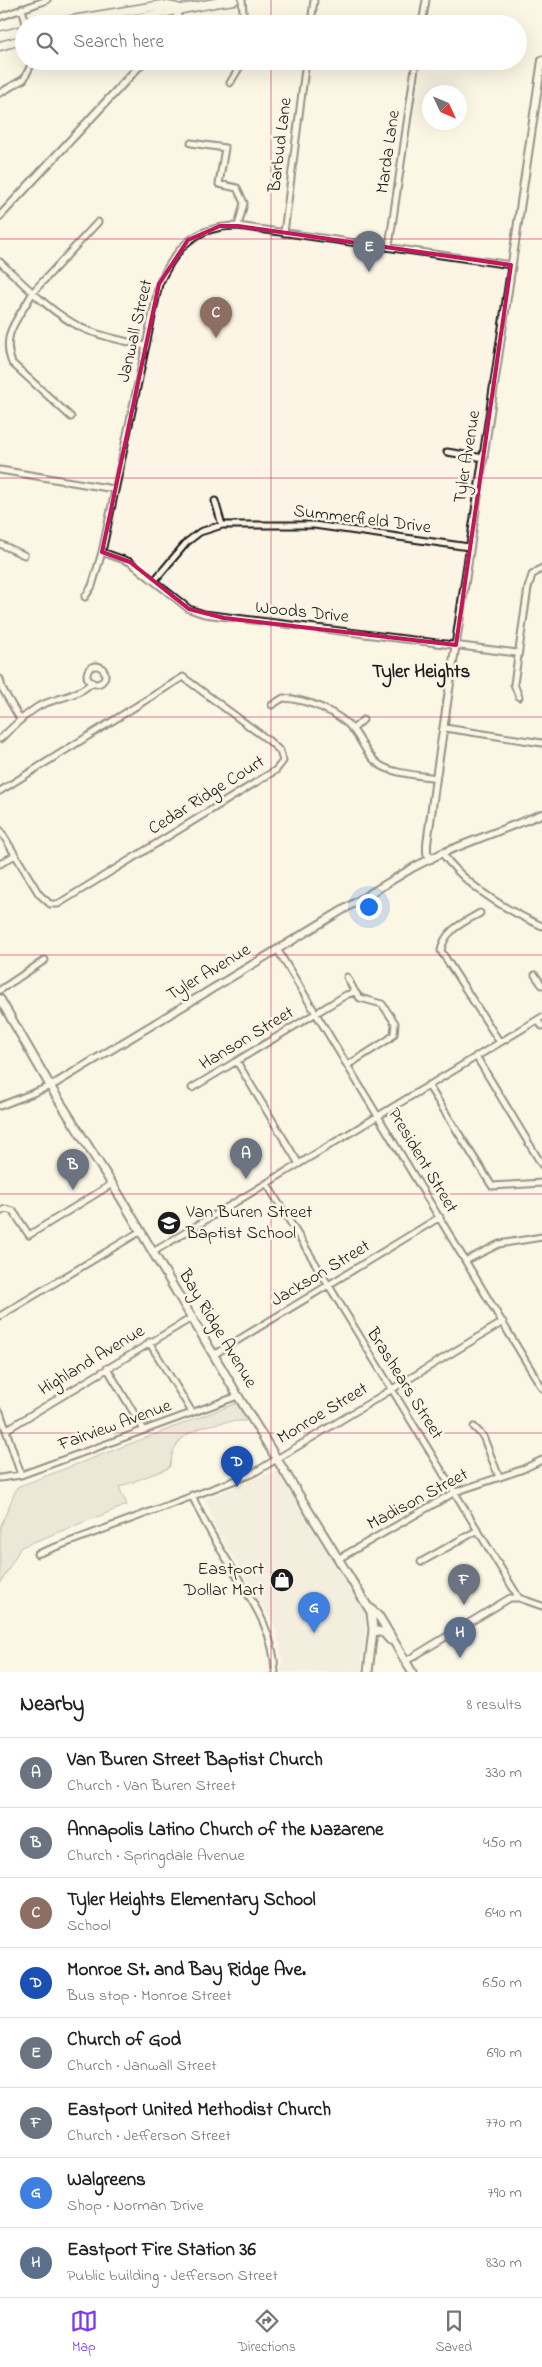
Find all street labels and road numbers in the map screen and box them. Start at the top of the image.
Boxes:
street label: Barbud Lane [262,95,300,195]
street label: Marda Lane [370,108,408,195]
street label: Janwall Street [112,277,160,385]
street label: Tyler Avenue [448,408,488,505]
street label: Summerfield Drive [292,499,433,541]
street label: Woods Drive [254,595,351,631]
street label: Cedar Ridge Court [144,750,271,843]
street label: Tyler Avenue [162,937,257,1008]
street label: Hanson Street [195,1000,299,1078]
street label: President Street [380,1104,464,1218]
street label: Jackson Street [266,1234,376,1314]
street label: Bay Ridge Avenue [170,1264,263,1394]
street label: Highland Avenue [34,1319,151,1404]
street label: Brashears Street [359,1322,449,1445]
street label: Monroe Street [273,1377,373,1451]
street label: Fairview Avenue [54,1393,176,1459]
street label: Madison Street [363,1462,473,1538]

